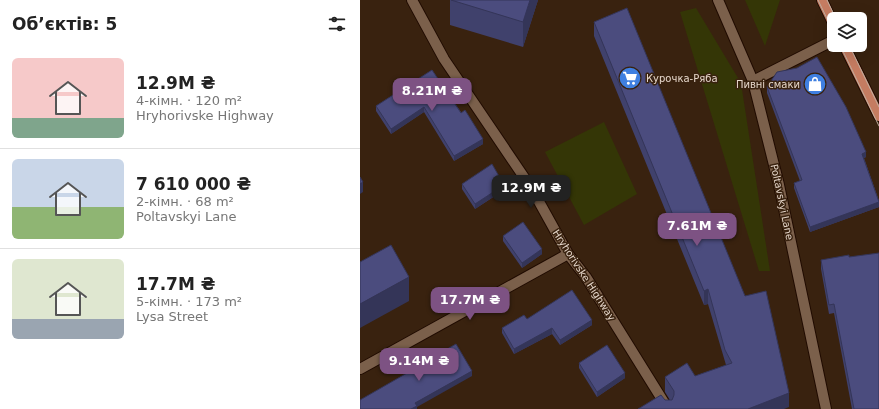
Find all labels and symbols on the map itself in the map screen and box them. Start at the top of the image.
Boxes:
supermarket icon: Курочка-Ряба [617,65,643,91]
shop icon: Пивні смаки [802,71,828,97]
place label: Курочка-Ряба [646,73,718,84]
pin: 8.21M ₴ [395,78,469,112]
place label: Пивні смаки [736,79,800,90]
street label: Poltavskyi Lane [769,163,795,241]
pin: 12.9M ₴ [494,175,568,209]
pin: 7.61M ₴ [660,213,734,247]
street label: Hryhorivske Highway [551,228,618,323]
pin: 17.7M ₴ [433,287,507,321]
pin: 9.14M ₴ [382,348,456,382]

